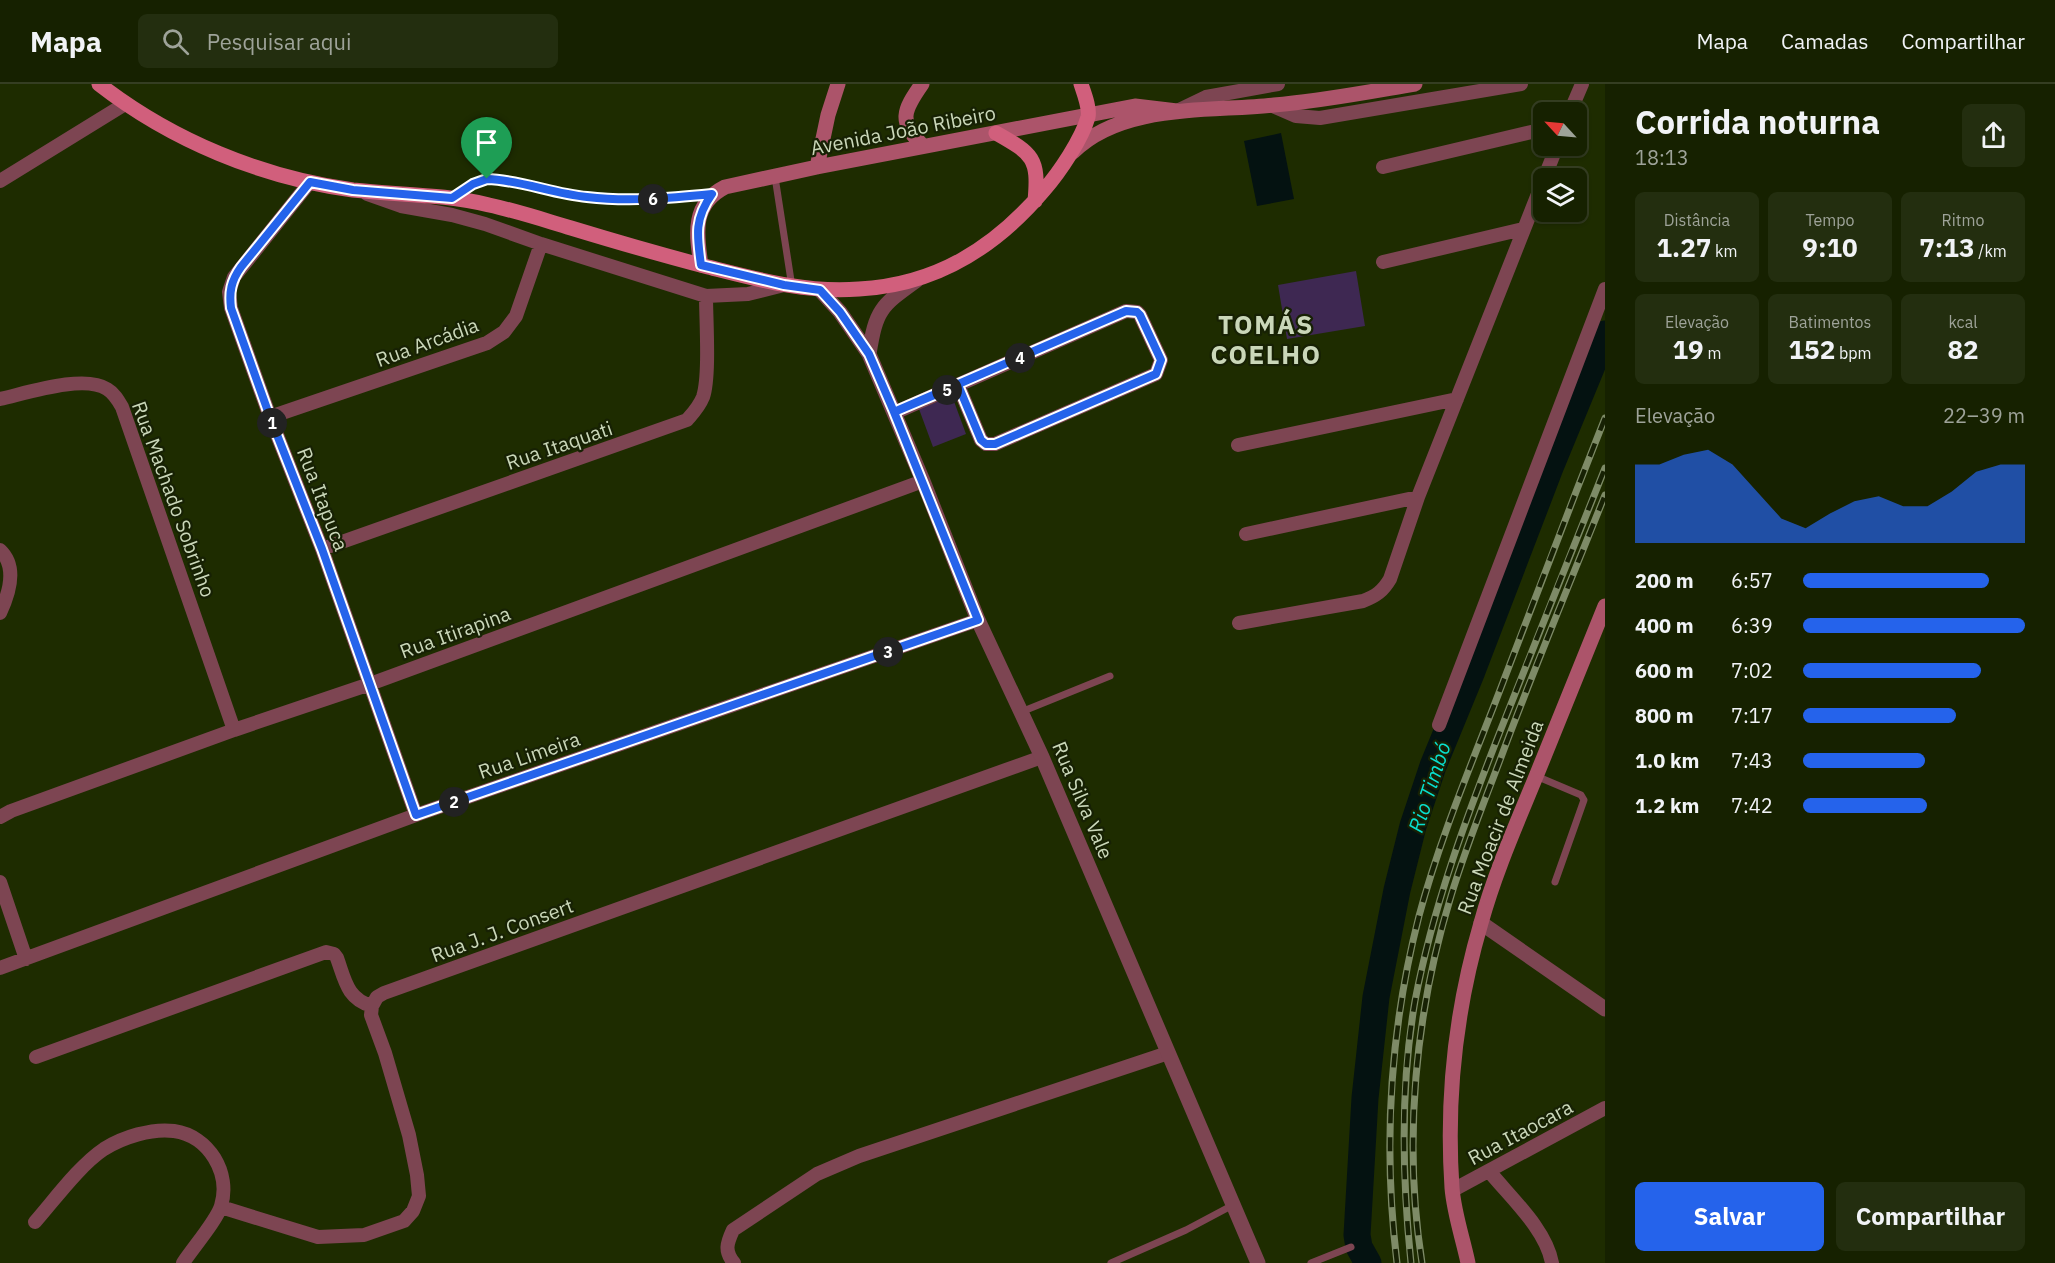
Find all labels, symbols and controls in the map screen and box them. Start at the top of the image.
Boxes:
search box [138,14,558,68]
text: Mapa [30,23,102,60]
icon: search [159,25,192,58]
text: Pesquisar aqui [207,27,352,56]
text: Mapa [1696,27,1748,55]
text: Camadas [1781,27,1868,55]
text: Compartilhar [1901,27,2025,55]
street label: Avenida João Ribeiro [808,99,998,161]
text: Corrida noturna [1635,100,1880,143]
north arrow [1533,102,1587,156]
map controls [1533,102,1587,222]
button: share [1962,104,2025,167]
pin [461,117,512,179]
icon: arrive [470,126,503,159]
text: 18:13 [1635,144,1689,171]
button: layers [1533,168,1587,222]
pin: 6 [638,184,668,214]
text: 6 [648,189,658,209]
text: Distância [1664,210,1730,230]
text: Tempo [1805,210,1855,230]
text: Ritmo [1942,210,1984,230]
text: 1.27 [1656,230,1711,264]
text: 9:10 [1802,230,1858,264]
text: 7:13 [1919,230,1975,264]
text: km [1711,241,1738,261]
text: /km [1975,241,2007,261]
district label: TOMÁS COELHO [1210,307,1322,371]
street label: Rua Arcádia [372,311,482,373]
text: Elevação [1665,312,1729,332]
text: Batimentos [1789,312,1871,332]
text: kcal [1948,312,1978,332]
text: 19 [1673,332,1704,366]
text: 152 [1788,332,1835,366]
text: 82 [1947,332,1979,366]
pin: 4 [1005,343,1035,373]
text: m [1704,343,1721,363]
text: bpm [1835,343,1872,363]
text: 4 [1015,348,1025,368]
pin: 5 [932,375,962,405]
text: 5 [942,380,952,400]
street label: Rua Machado Sobrinho [126,397,222,601]
text: Elevação [1635,402,1715,429]
text: 22–39 m [1943,402,2025,429]
pin: 1 [257,408,287,438]
text: 1 [267,413,277,433]
street label: Rua Itaquati [502,414,616,476]
street label: Rua Itapuca [291,443,355,555]
text: 200 m [1635,567,1694,594]
text: 6:57 [1731,567,1773,594]
street label: Rua Itirapina [396,599,514,665]
text: 400 m [1635,612,1694,639]
text: 6:39 [1731,612,1773,639]
pin: 3 [873,637,903,667]
text: 3 [883,642,893,662]
text: 600 m [1635,657,1694,684]
text: 7:02 [1731,657,1773,684]
text: 800 m [1635,702,1694,729]
text: 7:17 [1731,702,1773,729]
street label: Rua Moacir de Almeida [1450,716,1550,918]
street label: Rua Limeira [475,725,584,785]
street label: Rua Silva Vale [1046,737,1120,863]
water label: Rio Timbó [1401,738,1457,836]
text: 1.0 km [1635,747,1699,774]
text: 7:43 [1731,747,1773,774]
pin: 2 [439,787,469,817]
text: 2 [449,792,459,812]
text: 1.2 km [1635,792,1699,819]
text: 7:42 [1731,792,1773,819]
street label: Rua J. J. Consert [427,892,577,968]
street label: Rua Itaocara [1463,1093,1577,1171]
button: Salvar [1635,1182,1824,1251]
button: Compartilhar [1836,1182,2025,1251]

